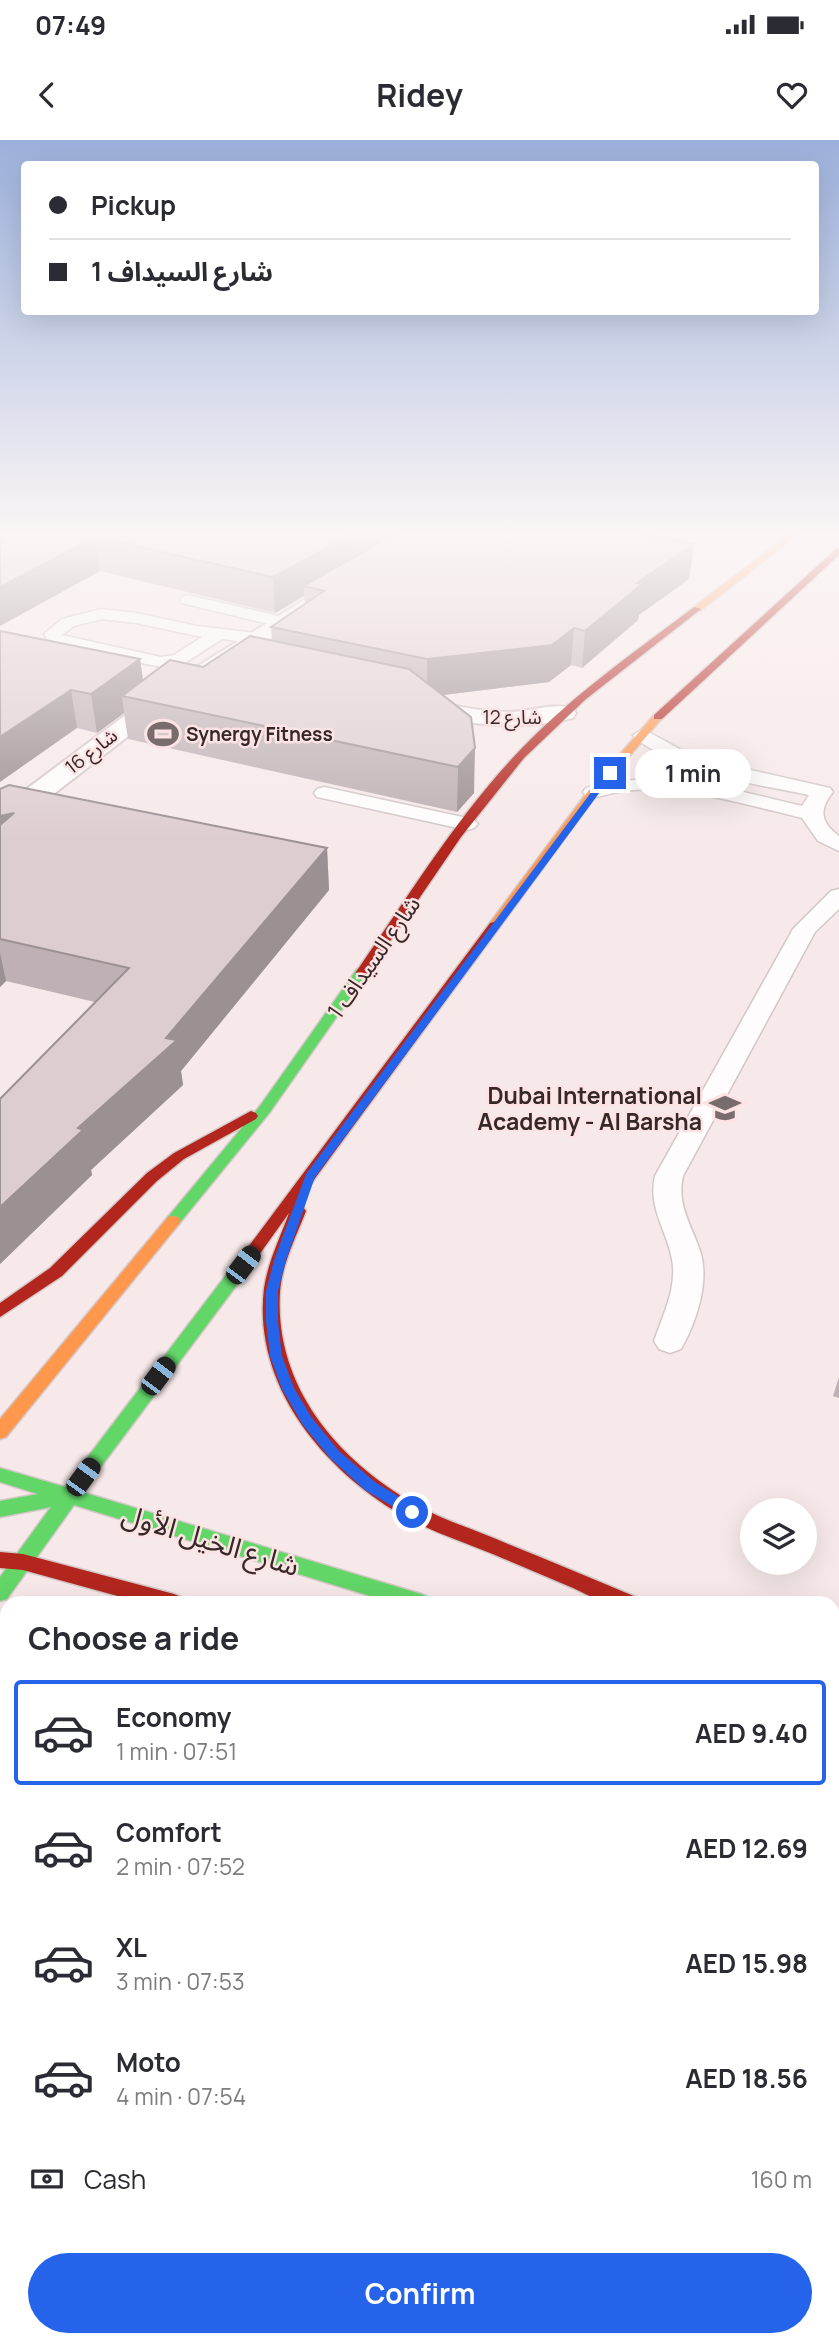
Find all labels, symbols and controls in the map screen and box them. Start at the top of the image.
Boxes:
text: 07:49 [35,7,106,43]
text: Ridey [376,73,463,117]
icon: back [28,76,66,114]
icon: heart [773,76,811,114]
text: Pickup [91,187,176,223]
text: شارع السيداف 1 [91,253,273,289]
street label: شارع 12 [482,704,542,731]
sports icon: Synergy Fitness [146,717,180,751]
place label: Synergy Fitness [186,721,333,747]
street label: شارع 16 [59,722,123,781]
callout: 1 min [634,748,750,798]
route end [594,757,626,789]
text: 1 min [665,757,721,789]
street label: شارع السيداف 1 [319,889,429,1026]
place label: Dubai International Academy - Al Barsha [478,1079,702,1137]
school or university icon: Dubai International Academy - Al Barsha [708,1091,742,1125]
car [222,1242,265,1288]
car [137,1353,180,1399]
car [63,1454,104,1500]
street label: شارع الخيل الأول [117,1494,304,1587]
route start [396,1496,428,1528]
map controls [740,1498,817,1575]
button: layers [740,1498,817,1575]
text: Choose a ride [28,1616,239,1660]
text: Economy [116,1699,231,1735]
icon: car [32,1701,95,1764]
text: AED 9.40 [695,1715,808,1751]
text: 1 min · 07:51 [116,1735,237,1767]
text: Comfort [116,1814,222,1850]
icon: car [32,1816,95,1879]
text: AED 12.69 [686,1830,808,1866]
text: 2 min · 07:52 [116,1850,245,1882]
text: XL [116,1929,147,1965]
icon: car [32,1931,95,1994]
text: AED 15.98 [685,1945,808,1981]
text: 3 min · 07:53 [116,1965,245,1997]
text: Moto [116,2044,181,2080]
icon: car [32,2046,95,2109]
text: AED 18.56 [685,2060,808,2096]
text: 4 min · 07:54 [116,2080,246,2112]
icon: cash [28,2160,66,2198]
text: Cash [84,2161,146,2197]
text: 160 m [751,2163,812,2195]
button: Confirm [28,2253,812,2333]

